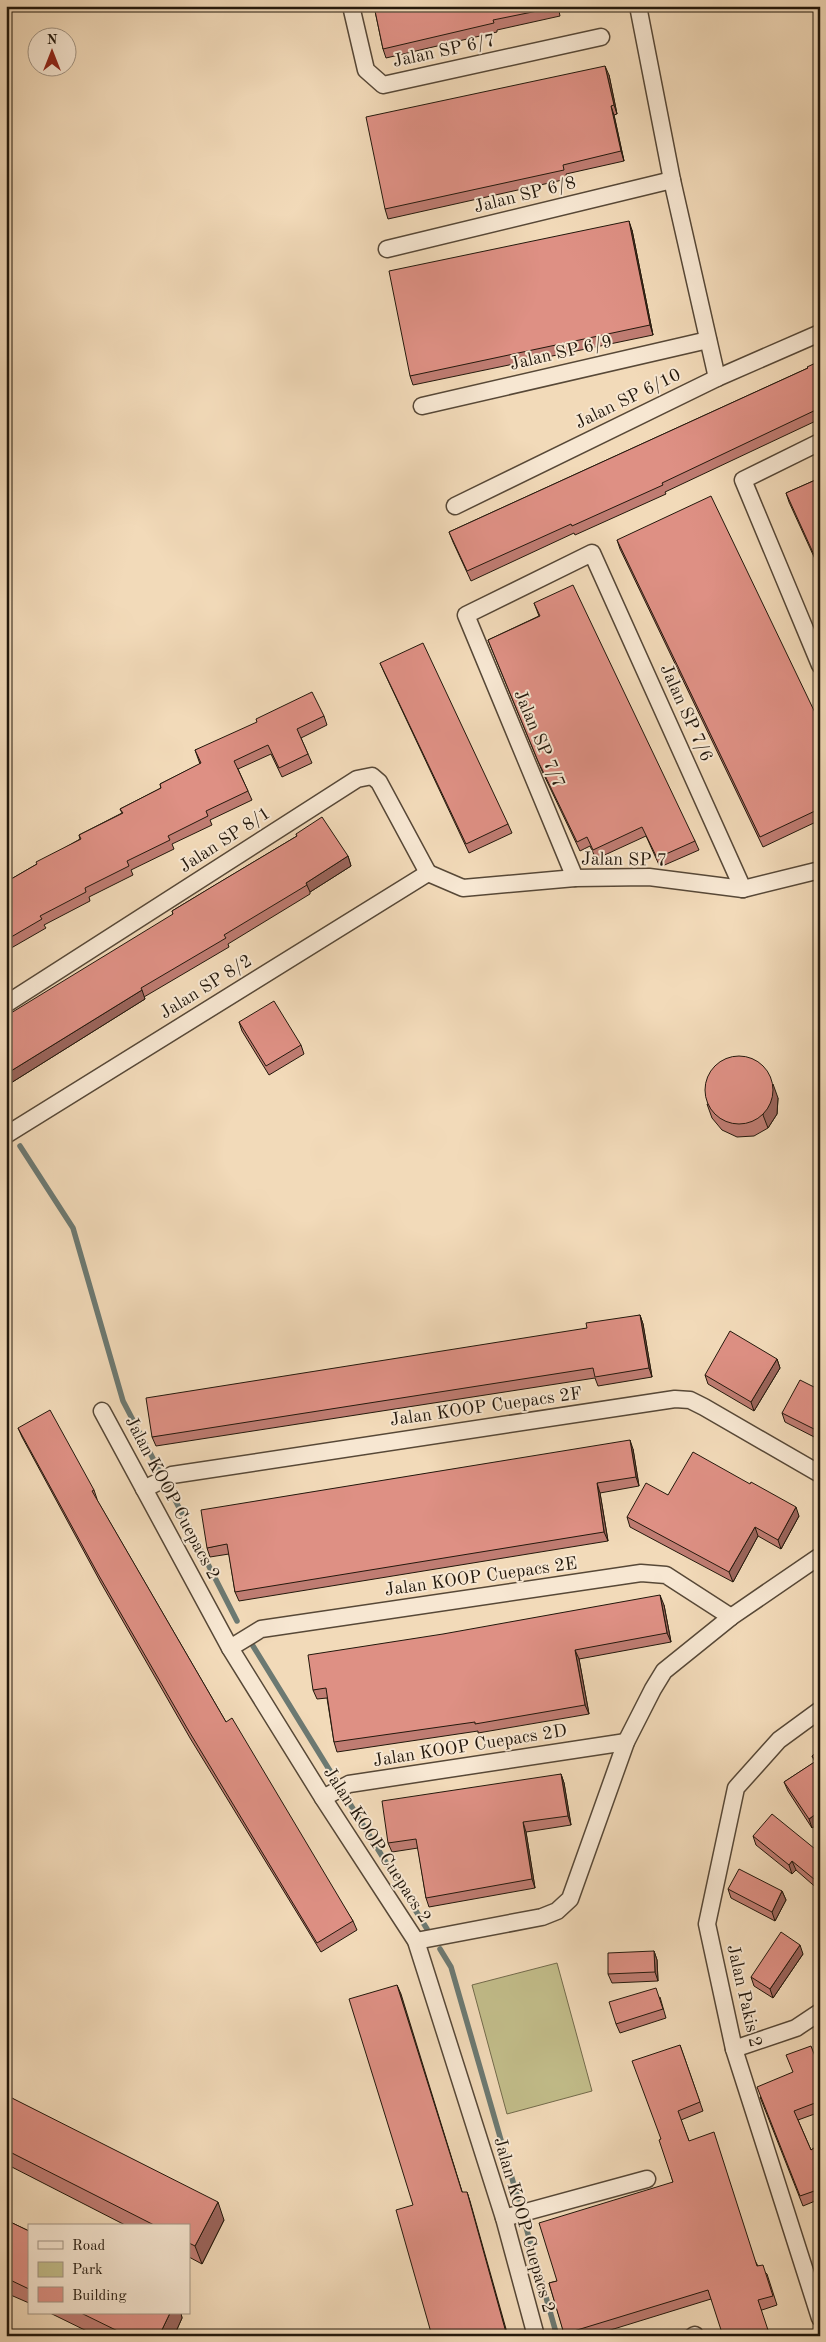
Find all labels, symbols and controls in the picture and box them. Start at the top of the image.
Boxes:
north arrow [28,28,78,78]
street label: Jalan SP 6/7 [391,31,497,71]
text: N [47,33,58,47]
street label: Jalan SP 6/8 [472,174,578,216]
street label: Jalan SP 6/9 [508,332,614,374]
street label: Jalan SP 6/10 [572,366,684,432]
street label: Jalan SP 7/6 [657,662,715,764]
street label: Jalan SP 7/7 [510,687,568,791]
street label: Jalan SP 8/1 [176,804,274,876]
street label: Jalan SP 7 [581,850,667,870]
street label: Jalan SP 8/2 [157,952,255,1022]
street label: Jalan KOOP Cuepacs 2F [389,1385,583,1429]
street label: Jalan KOOP Cuepacs 2 [121,1414,223,1582]
street label: Jalan KOOP Cuepacs 2E [384,1555,578,1599]
street label: Jalan KOOP Cuepacs 2D [372,1722,568,1770]
street label: Jalan KOOP Cuepacs 2 [320,1764,434,1926]
street label: Jalan Pakis 2 [723,1943,765,2049]
street label: Jalan KOOP Cuepacs 2 [490,2135,558,2315]
legend [28,2224,190,2314]
text: Road [72,2239,106,2254]
text: Park [72,2263,103,2278]
text: Building [72,2289,127,2304]

